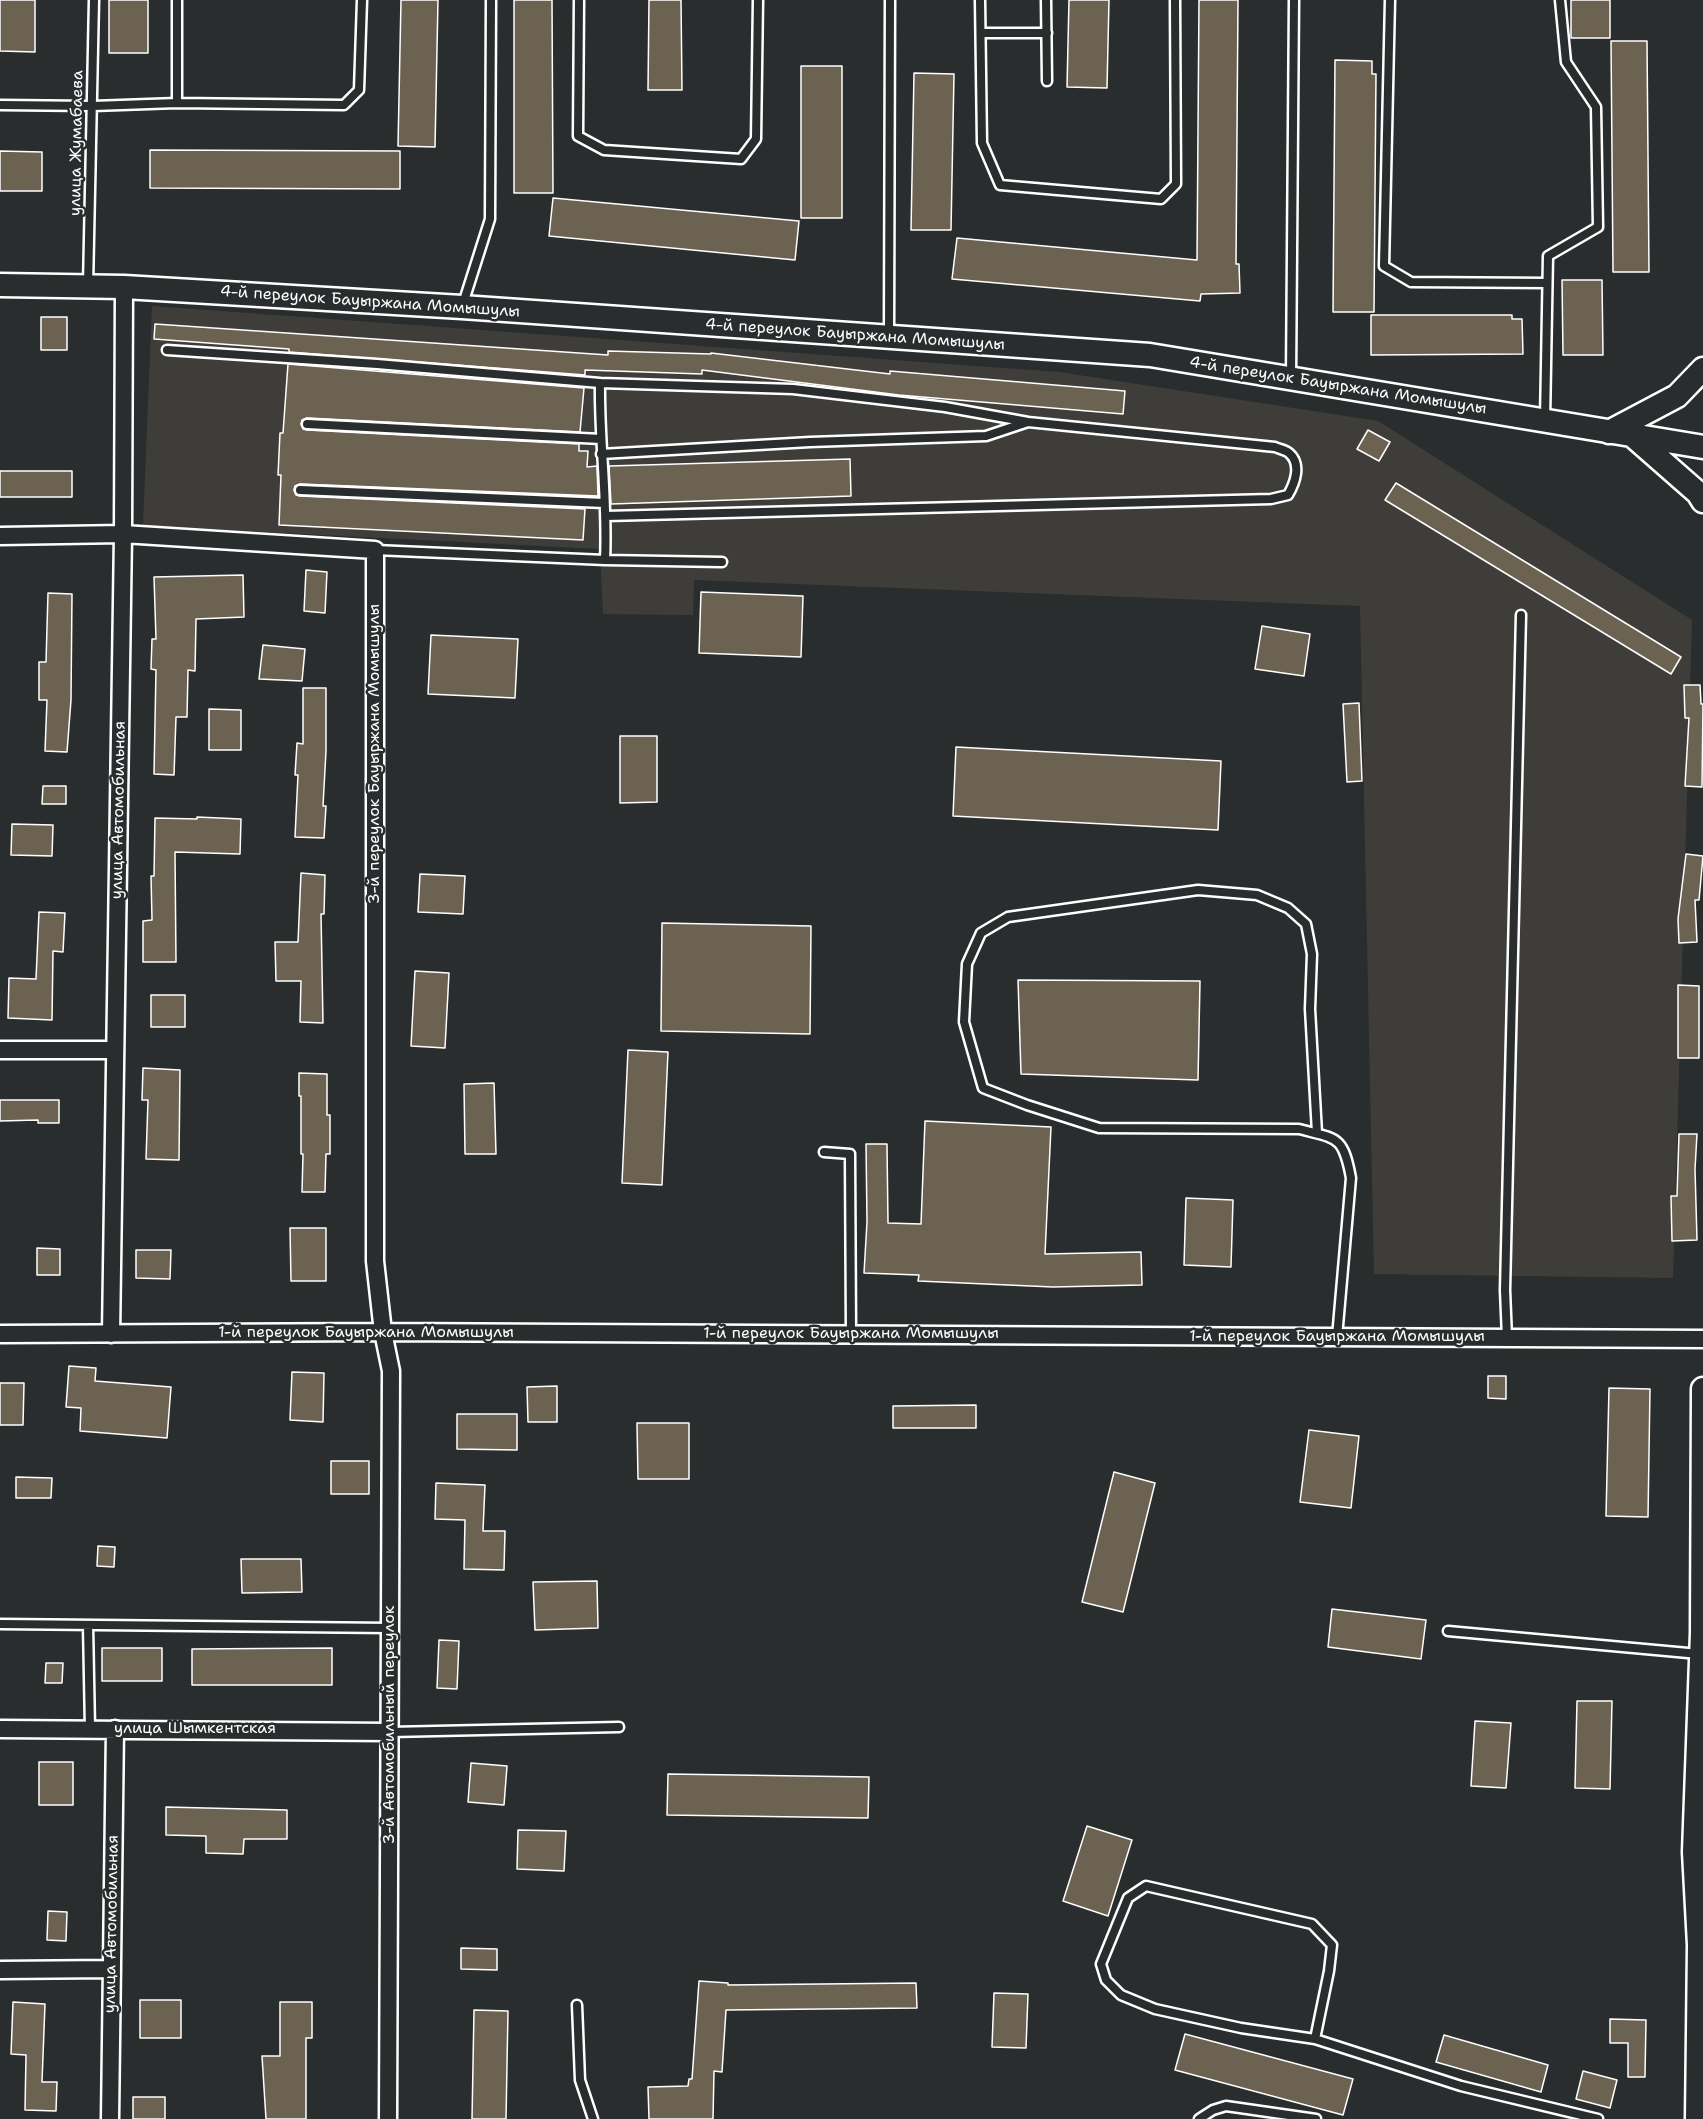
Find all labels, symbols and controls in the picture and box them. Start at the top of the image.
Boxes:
street label: улица Жумабаева [66,70,88,216]
street label: 4-й переулок Бауыржана Момышулы [219,282,521,322]
street label: 4-й переулок Бауыржана Момышулы [704,315,1006,355]
street label: 4-й переулок Бауыржана Момышулы [1188,353,1488,419]
street label: 3-й переулок Бауыржана Момышулы [365,604,385,904]
street label: улица Автомобильная [108,721,130,899]
street label: 1-й переулок Бауыржана Момышулы [218,1323,514,1343]
street label: 1-й переулок Бауыржана Момышулы [703,1324,999,1344]
street label: 1-й переулок Бауыржана Момышулы [1189,1327,1485,1347]
street label: 3-й Автомобильный переулок [380,1605,400,1845]
street label: улица Шымкентская [114,1719,276,1739]
street label: улица Автомобильная [101,1835,123,2013]

